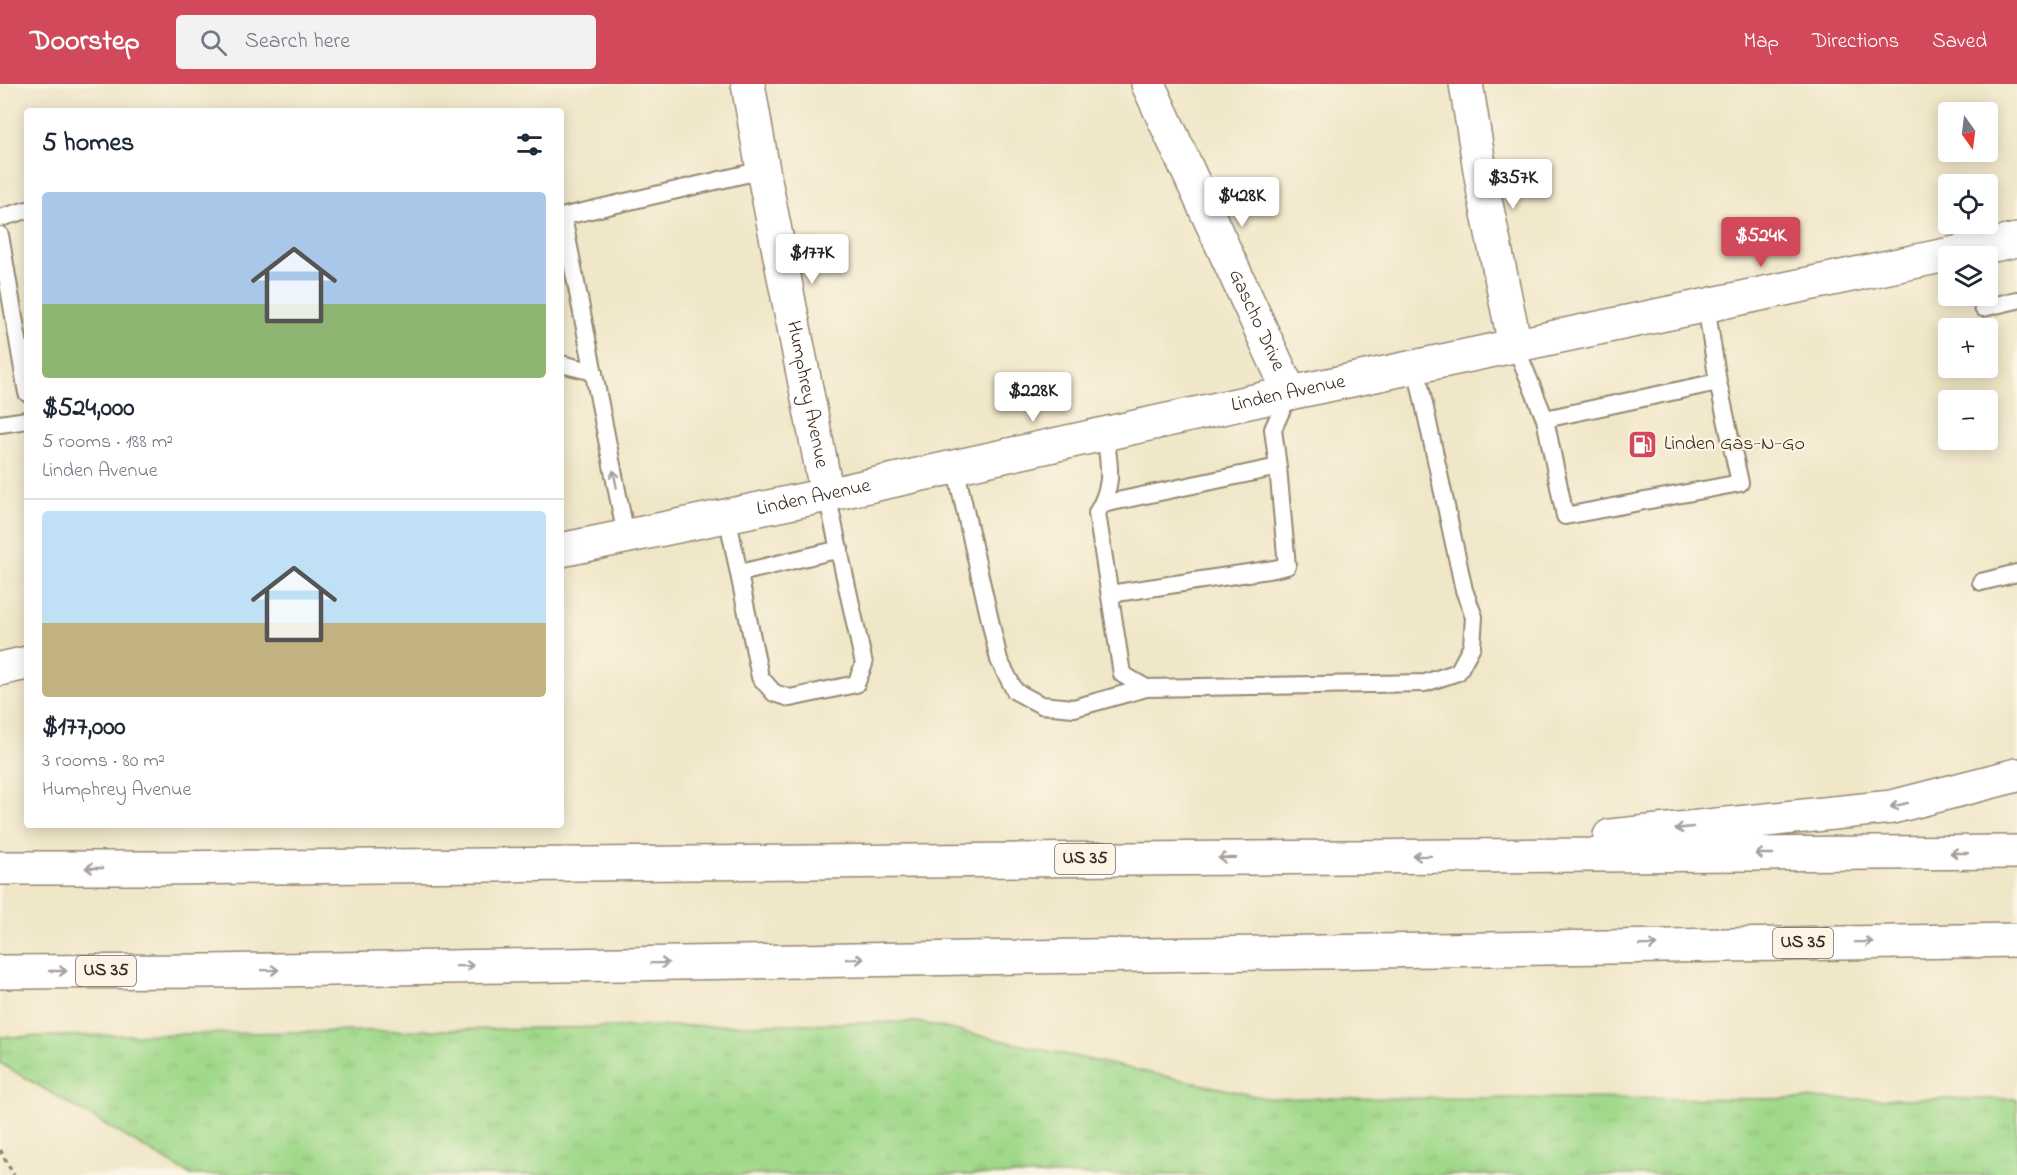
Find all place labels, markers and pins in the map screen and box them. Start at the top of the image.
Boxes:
pin: $357K [1471,159,1555,210]
pin: $428K [1200,177,1284,228]
pin: $524K [1719,217,1803,268]
pin: $177K [770,234,854,285]
pin: $228K [991,372,1075,423]
fuel station icon: Linden Gas-N-Go [1627,428,1659,460]
place label: Linden Gas-N-Go [1664,430,1805,459]

